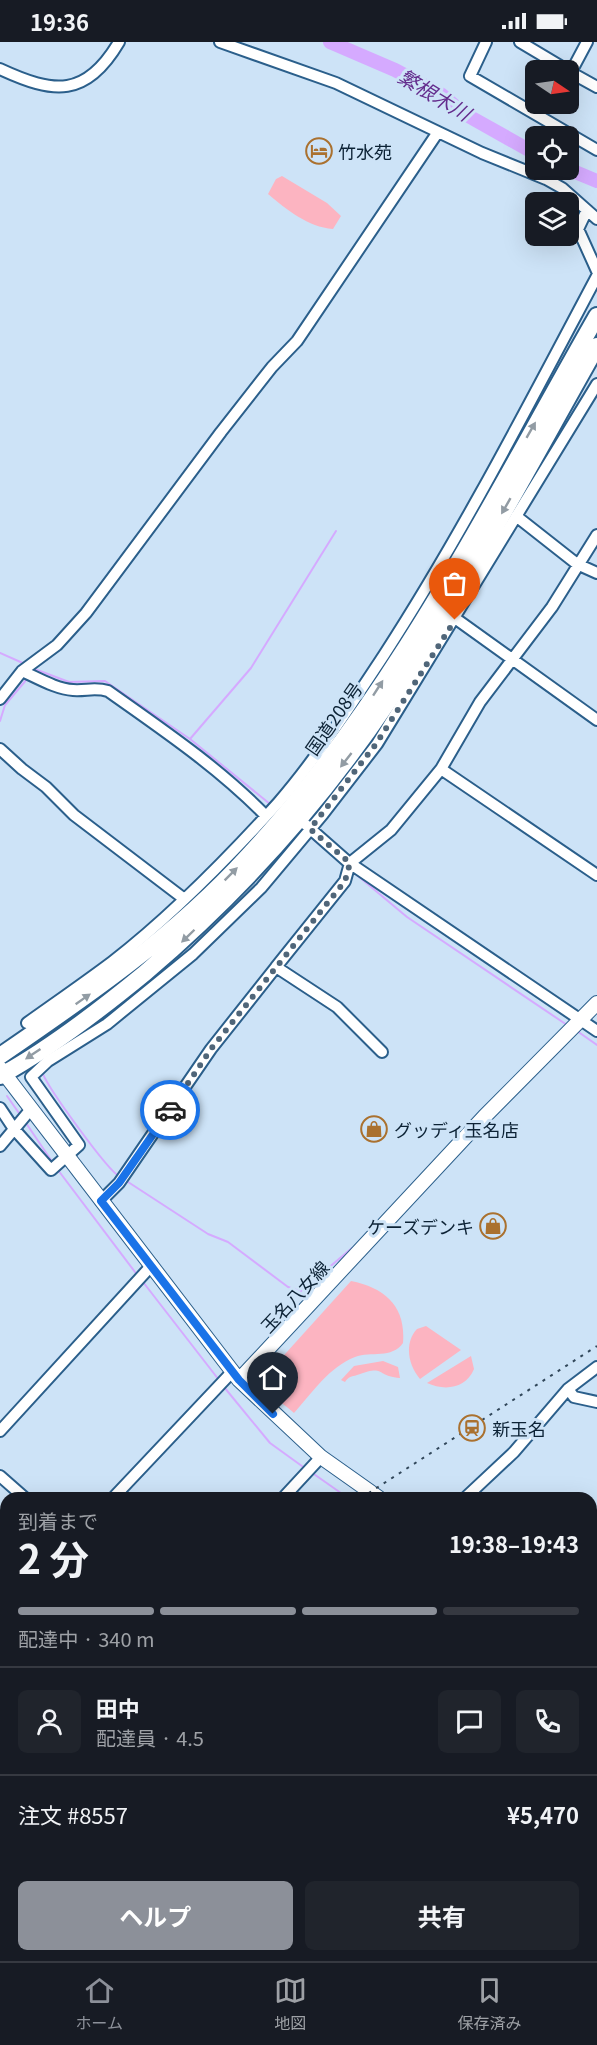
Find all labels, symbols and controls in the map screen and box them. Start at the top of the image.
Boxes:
text: 19:36 [30,5,89,37]
north arrow [525,60,579,114]
map controls [525,60,579,246]
water label: 繁根木川 [393,61,478,128]
button: locate [525,126,579,180]
hotel icon: 竹水苑 [304,136,334,166]
place label: 竹水苑 [338,138,392,164]
button: layers [525,192,579,246]
one-way arrow [526,422,537,438]
one-way arrow [501,498,511,515]
pin [429,558,480,620]
icon: bag [438,567,471,600]
street label: 国道208号 [298,676,368,760]
one-way arrow [372,680,383,696]
one-way arrow [340,752,352,767]
one-way arrow [224,867,238,881]
one-way arrow [181,928,195,942]
one-way arrow [74,993,90,1005]
one-way arrow [25,1048,41,1059]
courier [140,1080,200,1140]
icon: car [154,1094,187,1127]
shop icon: グッディ玉名店 [359,1114,389,1144]
place label: グッディ玉名店 [394,1116,519,1142]
shop icon: ケーズデンキ [478,1211,508,1241]
place label: ケーズデンキ [367,1213,474,1239]
street label: 玉名八女線 [254,1254,334,1338]
pin [247,1352,298,1414]
icon: home [256,1361,289,1394]
station icon: 新玉名 [457,1413,487,1443]
place label: 新玉名 [492,1415,546,1441]
text: 到着まで [18,1506,98,1535]
text: 19:38–19:43 [449,1527,579,1559]
text: 2 分 [18,1529,89,1585]
text: 配達中 · 340 m [18,1624,154,1653]
button: person [18,1690,81,1753]
button: chat [438,1690,501,1753]
button: phone [516,1690,579,1753]
text: 田中 [96,1691,140,1723]
text: 配達員 · 4.5 [96,1723,204,1752]
text: 注文 #8557 [18,1798,128,1830]
text: ¥5,470 [507,1798,579,1830]
button: ヘルプ [18,1881,293,1950]
button: 共有 [305,1881,579,1950]
tab: ホーム [75,1974,123,2034]
tab: 地図 [274,1974,307,2034]
tab: 保存済み [458,1974,522,2034]

